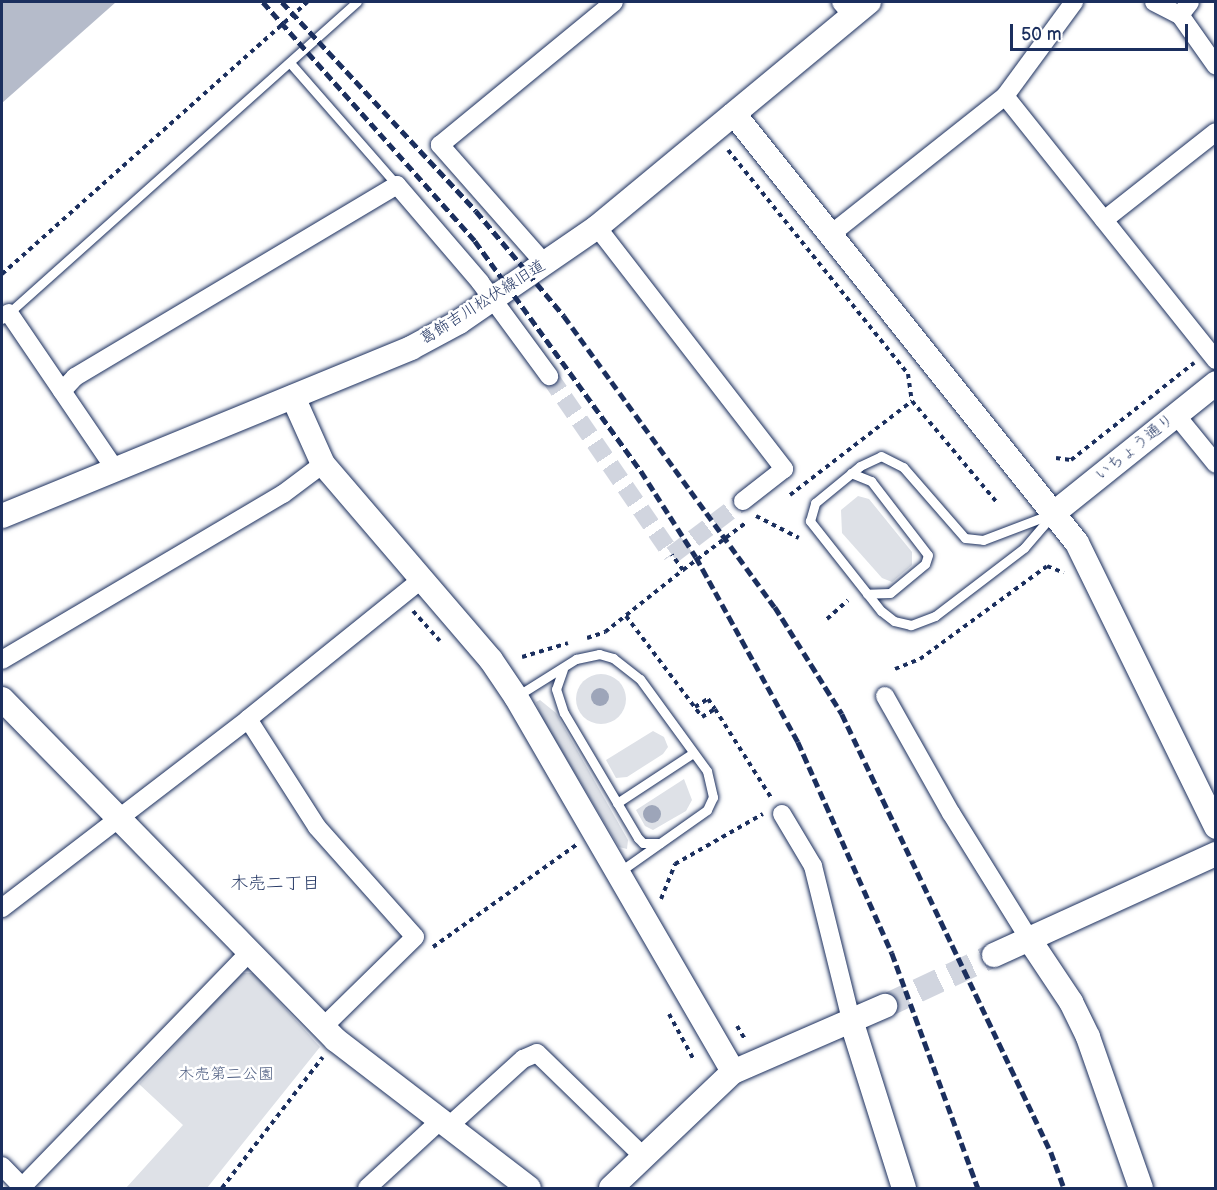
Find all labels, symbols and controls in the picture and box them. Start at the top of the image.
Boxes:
scale bar [1013,12,1192,50]
text: 50 m [1021,24,1062,45]
street label: 葛飾吉川松伏線旧道 [417,257,549,349]
street label: いちょう通り [1092,410,1178,486]
district label: 木売二丁目 [230,873,320,895]
park label: 木売第二公園 [178,1065,274,1085]

